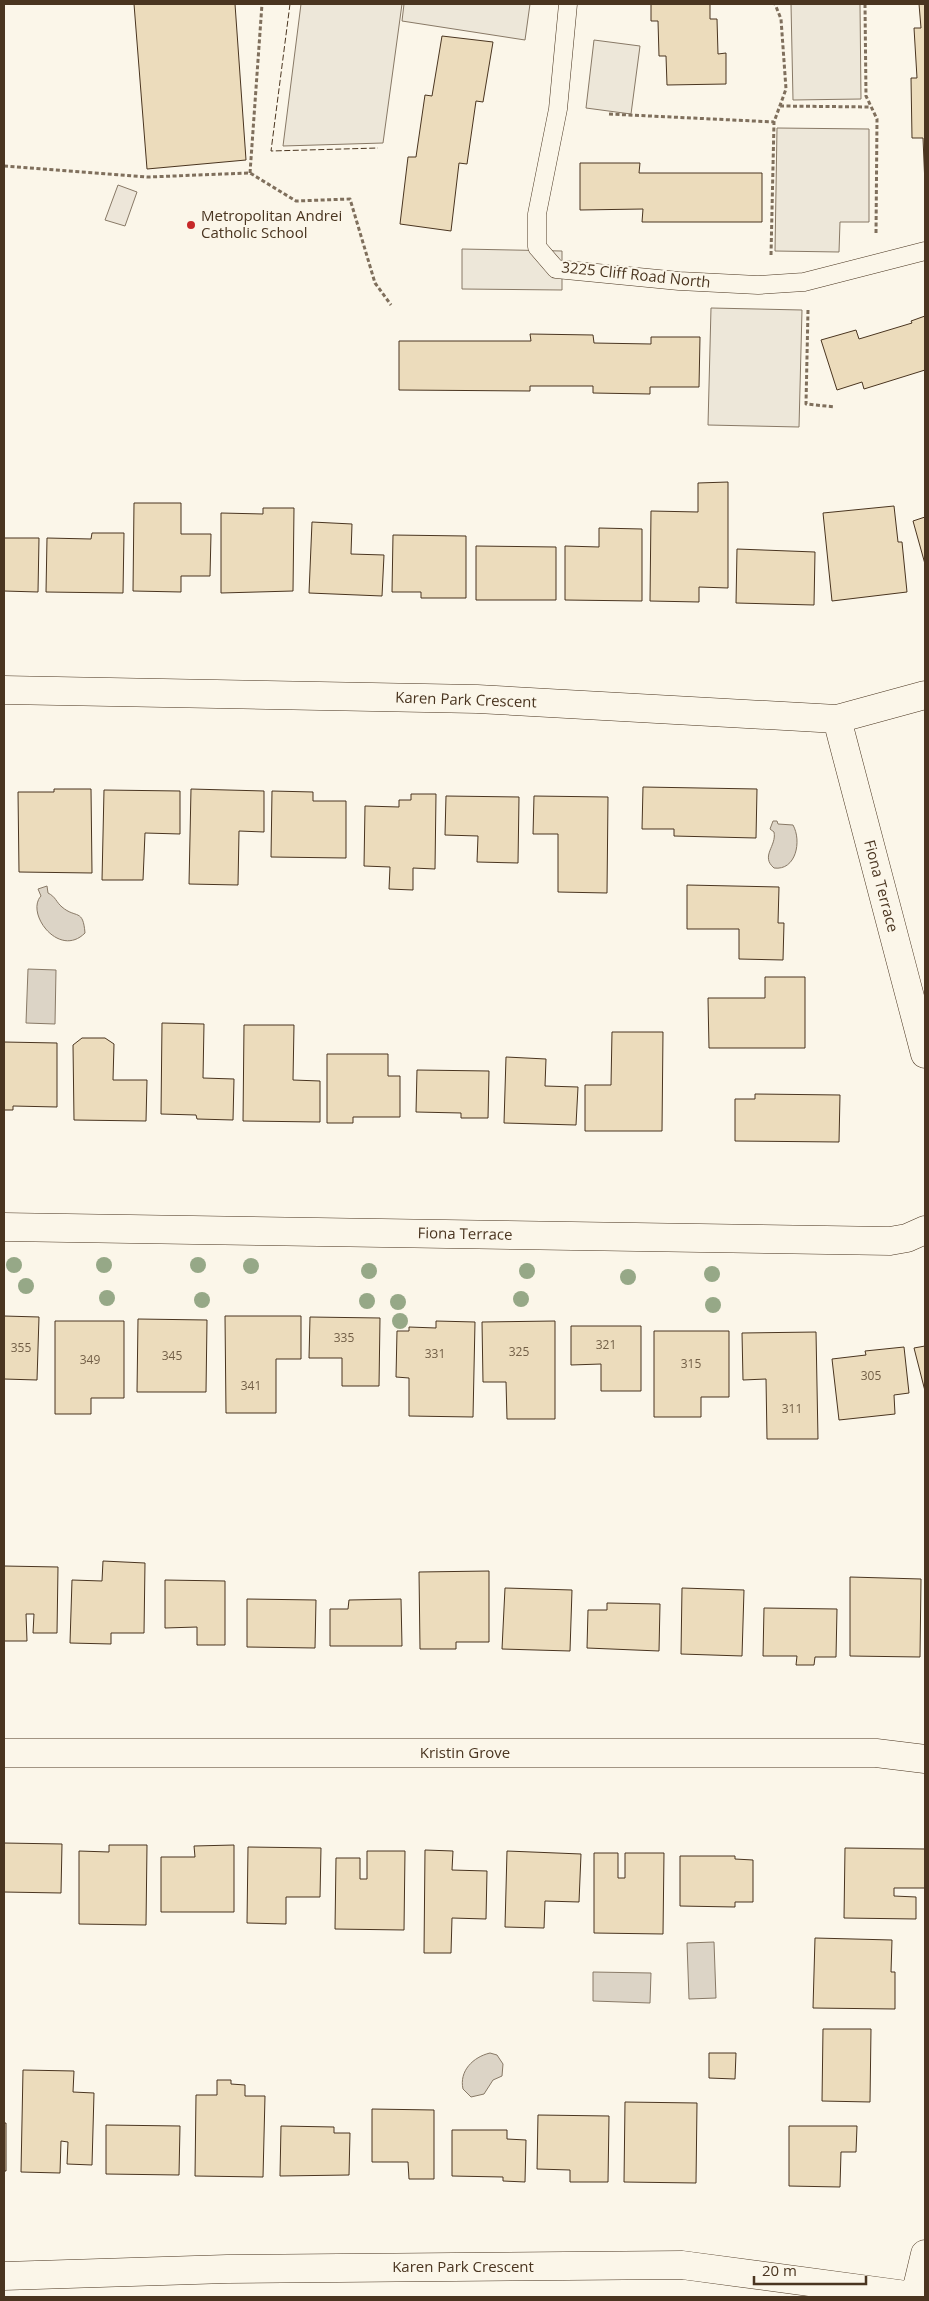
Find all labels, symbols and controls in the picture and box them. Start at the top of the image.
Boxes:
place label: Metropolitan Andrei Catholic School [201,205,342,242]
marker: Metropolitan Andrei Catholic School [185,219,197,231]
street label: 3225 Cliff Road North [561,256,712,292]
street label: Karen Park Crescent [395,687,537,711]
street label: Fiona Terrace [860,837,904,934]
street label: Fiona Terrace [417,1222,513,1244]
house number: 335 [334,1329,354,1346]
house number: 321 [596,1336,616,1353]
house number: 355 [11,1339,31,1356]
house number: 325 [509,1343,529,1360]
house number: 331 [425,1345,445,1362]
house number: 345 [162,1347,182,1364]
house number: 349 [80,1351,100,1368]
house number: 315 [681,1355,701,1372]
house number: 305 [861,1367,881,1384]
house number: 341 [241,1377,261,1394]
house number: 311 [782,1400,802,1417]
street label: Kristin Grove [420,1742,510,1762]
scale bar [754,2254,866,2286]
street label: Karen Park Crescent [392,2256,534,2276]
text: 20 m [762,2260,797,2280]

